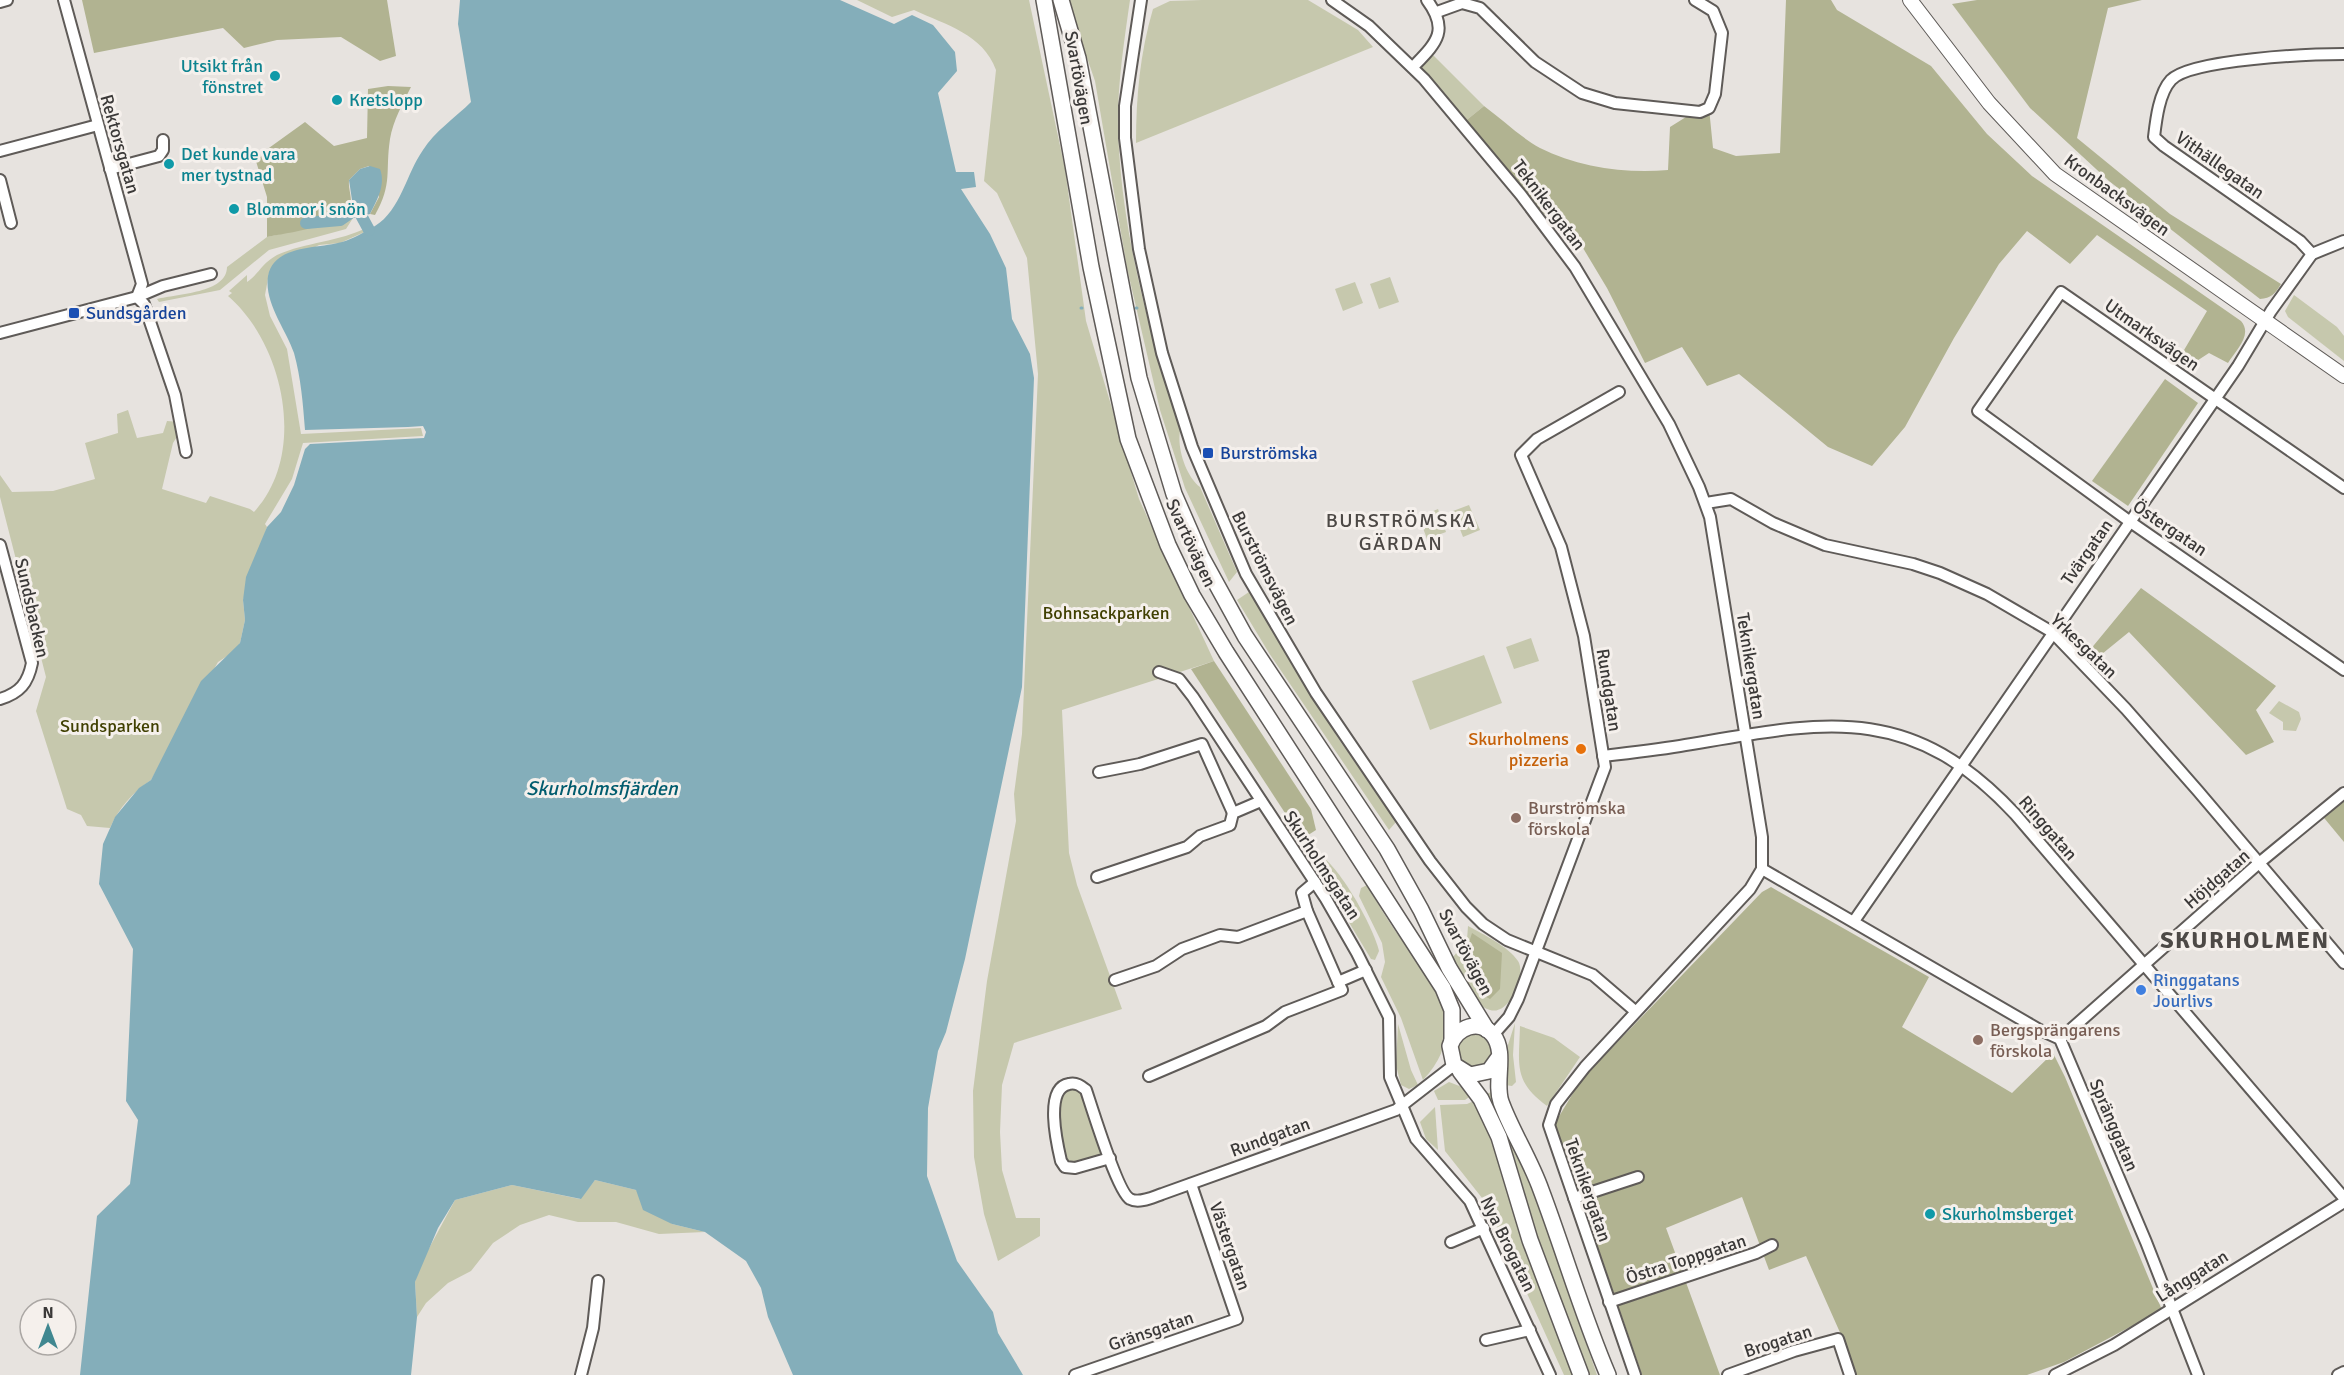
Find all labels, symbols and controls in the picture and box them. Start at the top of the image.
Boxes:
street label: Svartövägen [1060,29,1098,127]
place label: Utsikt från fönstret [181,55,263,98]
marker: Utsikt från fönstret [268,69,282,83]
place label: Kretslopp [349,89,423,111]
street label: Rektorsgatan [95,92,145,196]
marker: Kretslopp [330,93,344,107]
street label: Vithällegatan [2171,126,2269,204]
place label: Det kunde vara mer tystnad [181,143,296,186]
street label: Kronbacksvägen [2060,149,2174,241]
street label: Teknikergatan [1508,155,1590,255]
marker: Det kunde vara mer tystnad [162,157,176,171]
place label: Blommor i snön [246,198,366,220]
marker: Blommor i snön [227,202,241,216]
street label: Utmarksvägen [2100,294,2204,376]
place label: Sundsgården [86,302,187,324]
marker: Sundsgården [67,306,81,320]
place label: Burströmska [1220,442,1318,464]
marker: Burströmska [1201,446,1215,460]
street label: Svartövägen [1161,495,1221,591]
street label: Östergatan [2129,495,2211,561]
street label: Burströmsvägen [1227,507,1303,629]
district label: BURSTRÖMSKA GÄRDAN [1326,508,1476,556]
street label: Tvärgatan [2056,515,2118,589]
street label: Sundsbacken [10,556,54,660]
park label: Bohnsackparken [1042,602,1170,624]
street label: Yrkesgatan [2046,609,2122,683]
street label: Teknikergatan [1732,611,1770,721]
street label: Rundgatan [1592,647,1626,733]
park label: Sundsparken [60,715,160,737]
place label: Skurholmens pizzeria [1468,728,1569,771]
marker: Skurholmens pizzeria [1574,742,1588,756]
water label: Skurholmsfjärden [526,776,679,801]
street label: Ringgatan [2014,791,2082,865]
place label: Burströmska förskola [1528,797,1626,840]
street label: Skurholmsgatan [1279,806,1365,924]
marker: Burströmska förskola [1509,811,1523,825]
street label: Höjdgatan [2180,845,2254,913]
street label: Svartövägen [1434,905,1498,999]
district label: SKURHOLMEN [2160,925,2330,955]
place label: Ringgatans Jourlivs [2153,969,2240,1012]
marker: Ringgatans Jourlivs [2134,983,2148,997]
place label: Bergsprängarens förskola [1990,1019,2120,1062]
marker: Bergsprängarens förskola [1971,1033,1985,1047]
street label: Spränggatan [2085,1076,2143,1174]
street label: Rundgatan [1227,1112,1313,1162]
street label: Teknikergatan [1560,1135,1616,1245]
street label: Nya Brogatan [1475,1193,1541,1295]
street label: Västergatan [1205,1199,1255,1293]
place label: Skurholmsberget [1942,1203,2074,1225]
marker: Skurholmsberget [1923,1207,1937,1221]
street label: Östra Toppgatan [1623,1229,1749,1289]
street label: Långgatan [2152,1245,2232,1307]
north arrow [18,1297,78,1357]
text: N [42,1303,54,1323]
street label: Gränsgatan [1106,1306,1196,1356]
street label: Brogatan [1741,1320,1815,1362]

